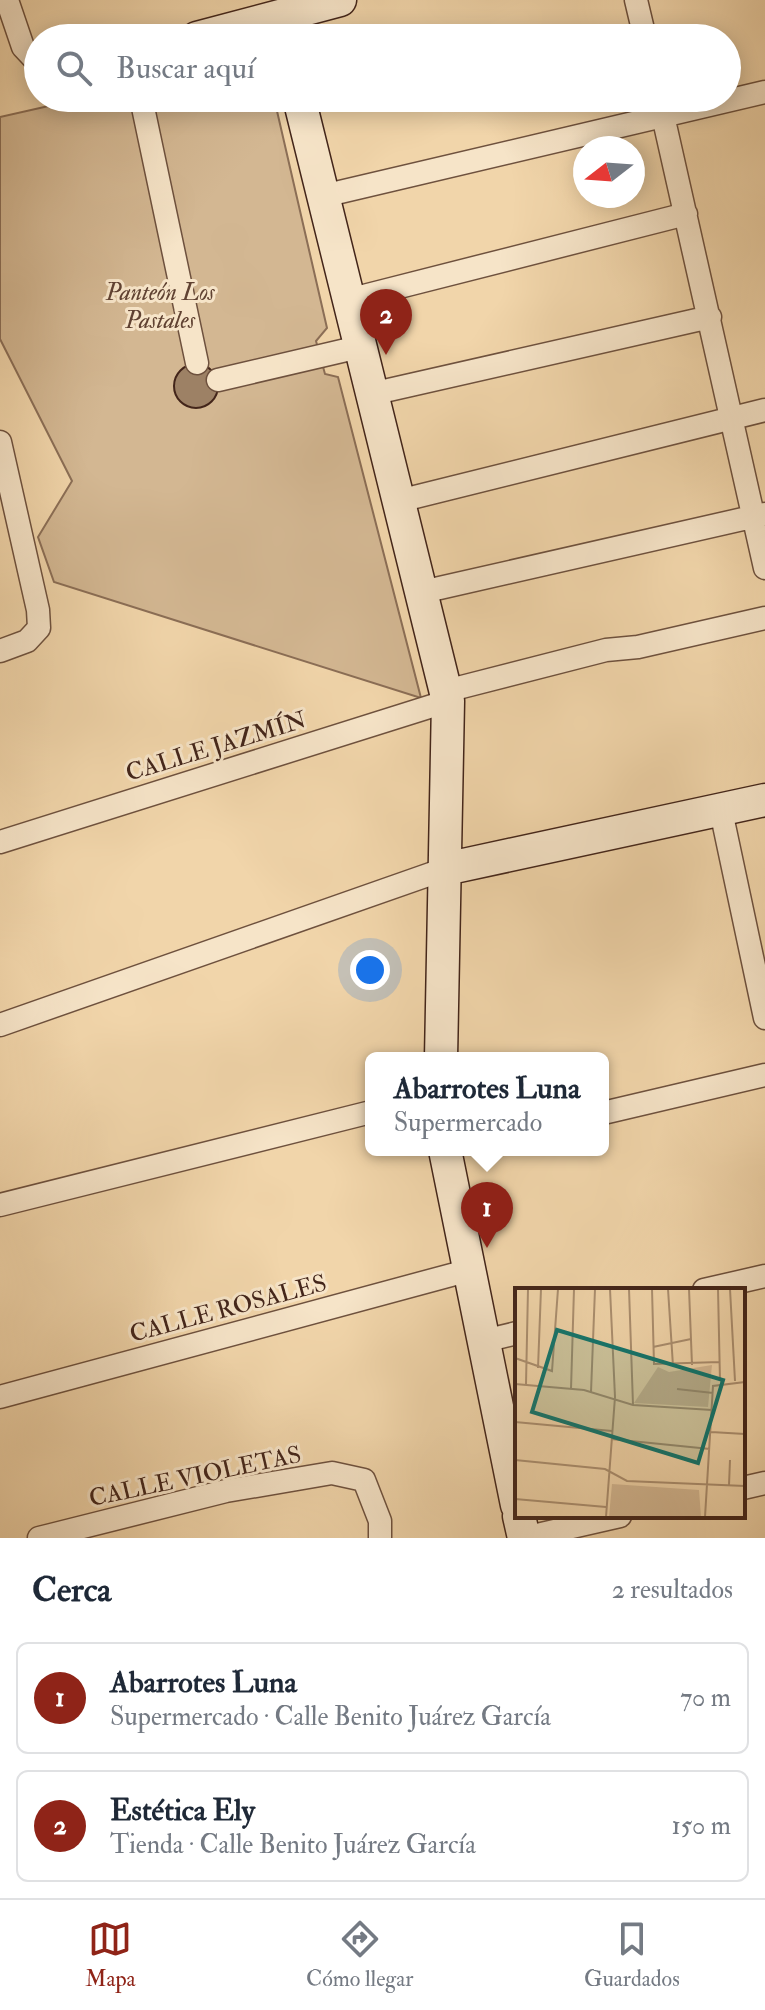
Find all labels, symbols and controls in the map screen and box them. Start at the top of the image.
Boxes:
search box [24,24,741,112]
icon: search [52,46,96,90]
text: Buscar aquí [116,50,255,87]
north arrow [573,136,645,208]
park label: Panteón Los Pastales [104,277,215,336]
pin: 2 [360,289,412,355]
street label: CALLE JAZMÍN [122,703,311,789]
your location [350,950,390,990]
popup [365,1052,609,1156]
text: Abarrotes Luna [394,1070,580,1107]
text: Supermercado [394,1107,542,1139]
pin: 1 [461,1182,513,1248]
street label: CALLE ROSALES [126,1267,330,1350]
inset map [515,1288,745,1518]
street label: CALLE VIOLETAS [86,1439,304,1514]
text: Cerca [32,1569,111,1612]
text: 2 resultados [612,1574,733,1606]
text: Abarrotes Luna [110,1664,297,1701]
text: 1 [55,1682,65,1714]
text: 70 m [680,1682,731,1714]
text: Supermercado · Calle Benito Juárez García [110,1701,551,1733]
text: Estética Ely [110,1792,255,1829]
text: 2 [53,1810,67,1842]
text: 150 m [672,1810,731,1842]
text: Tienda · Calle Benito Juárez García [110,1829,476,1861]
tab: Mapa [85,1917,136,1993]
tab: Cómo llegar [306,1917,413,1993]
tab: Guardados [584,1917,680,1993]

